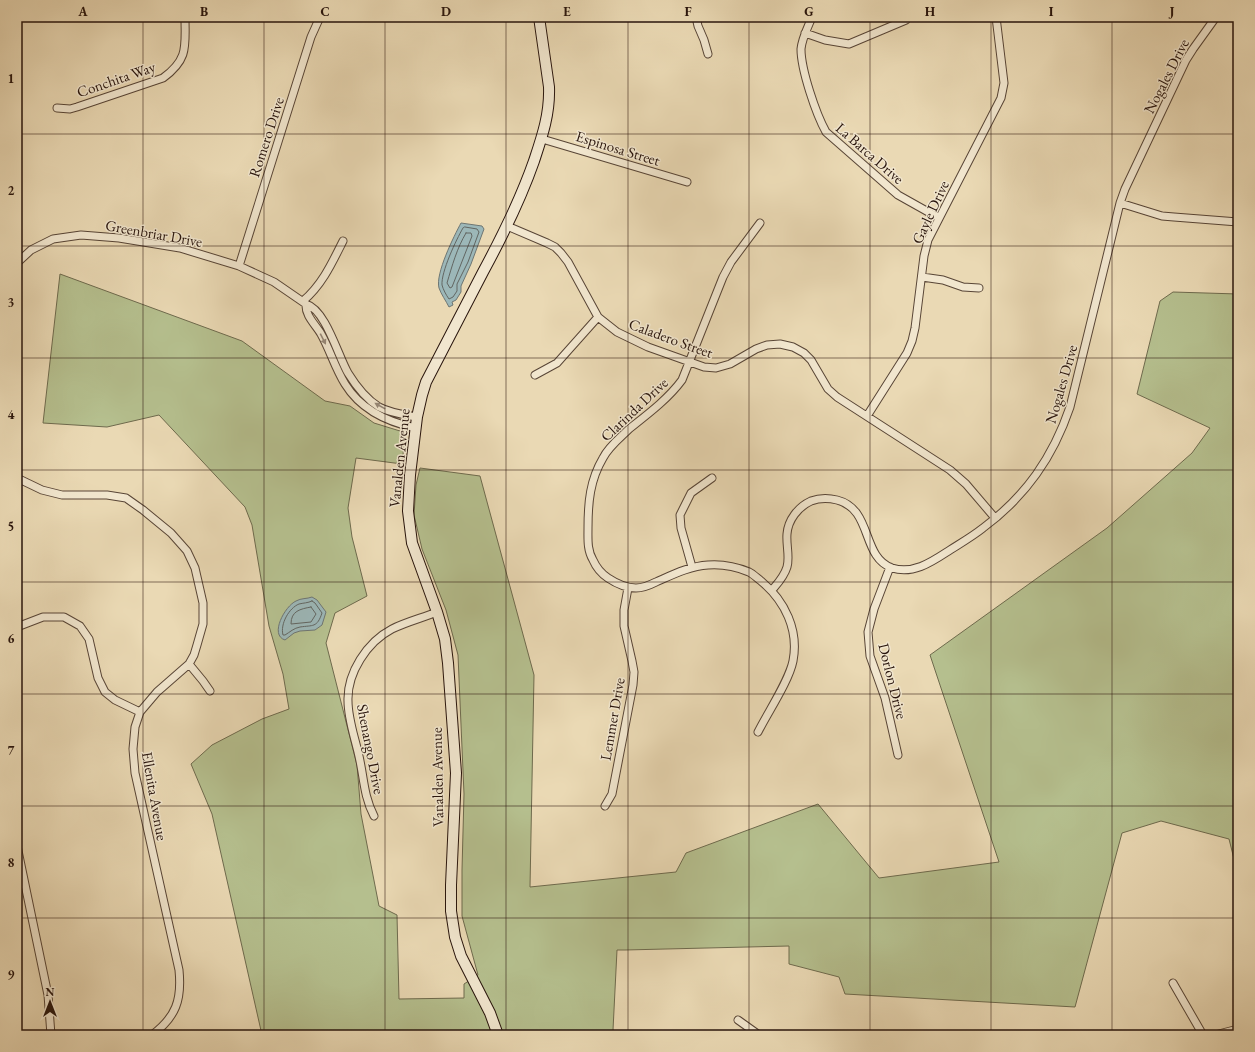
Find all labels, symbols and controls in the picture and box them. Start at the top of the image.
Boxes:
text: A [77,3,88,20]
text: B [200,3,208,20]
text: C [320,3,330,20]
text: D [441,3,451,20]
text: E [563,3,571,20]
text: F [684,3,692,20]
text: G [804,3,814,20]
text: H [925,3,936,20]
text: I [1049,3,1054,20]
text: J [1168,3,1175,20]
street label: Nogales Drive [1139,35,1193,116]
street label: Conchita Way [74,57,158,101]
text: 1 [8,70,15,87]
street label: Romero Drive [244,94,288,179]
street label: La Barca Drive [832,118,908,188]
street label: Espinosa Street [574,126,663,170]
street label: Gayle Drive [907,177,953,247]
text: 2 [8,182,15,199]
street label: Greenbriar Drive [104,215,204,251]
text: 3 [8,294,15,311]
street label: Caladero Street [626,314,716,362]
one-way arrow [320,333,326,345]
street label: Nogales Drive [1041,342,1081,426]
street label: Clarinda Drive [596,373,672,445]
one-way arrow [374,403,386,410]
text: 4 [8,406,15,423]
street label: Vanalden Avenue [384,407,414,508]
text: 5 [8,518,14,535]
text: 6 [8,630,15,647]
street label: Dorlon Drive [874,641,912,721]
street label: Lemmer Drive [595,676,629,762]
street label: Shenango Drive [353,702,389,796]
street label: Vanalden Avenue [427,727,447,827]
text: 7 [8,742,15,759]
street label: Ellenita Avenue [138,750,172,842]
text: 8 [8,854,15,871]
text: 9 [8,966,15,983]
north arrow [30,982,70,1022]
text: N [46,985,55,999]

